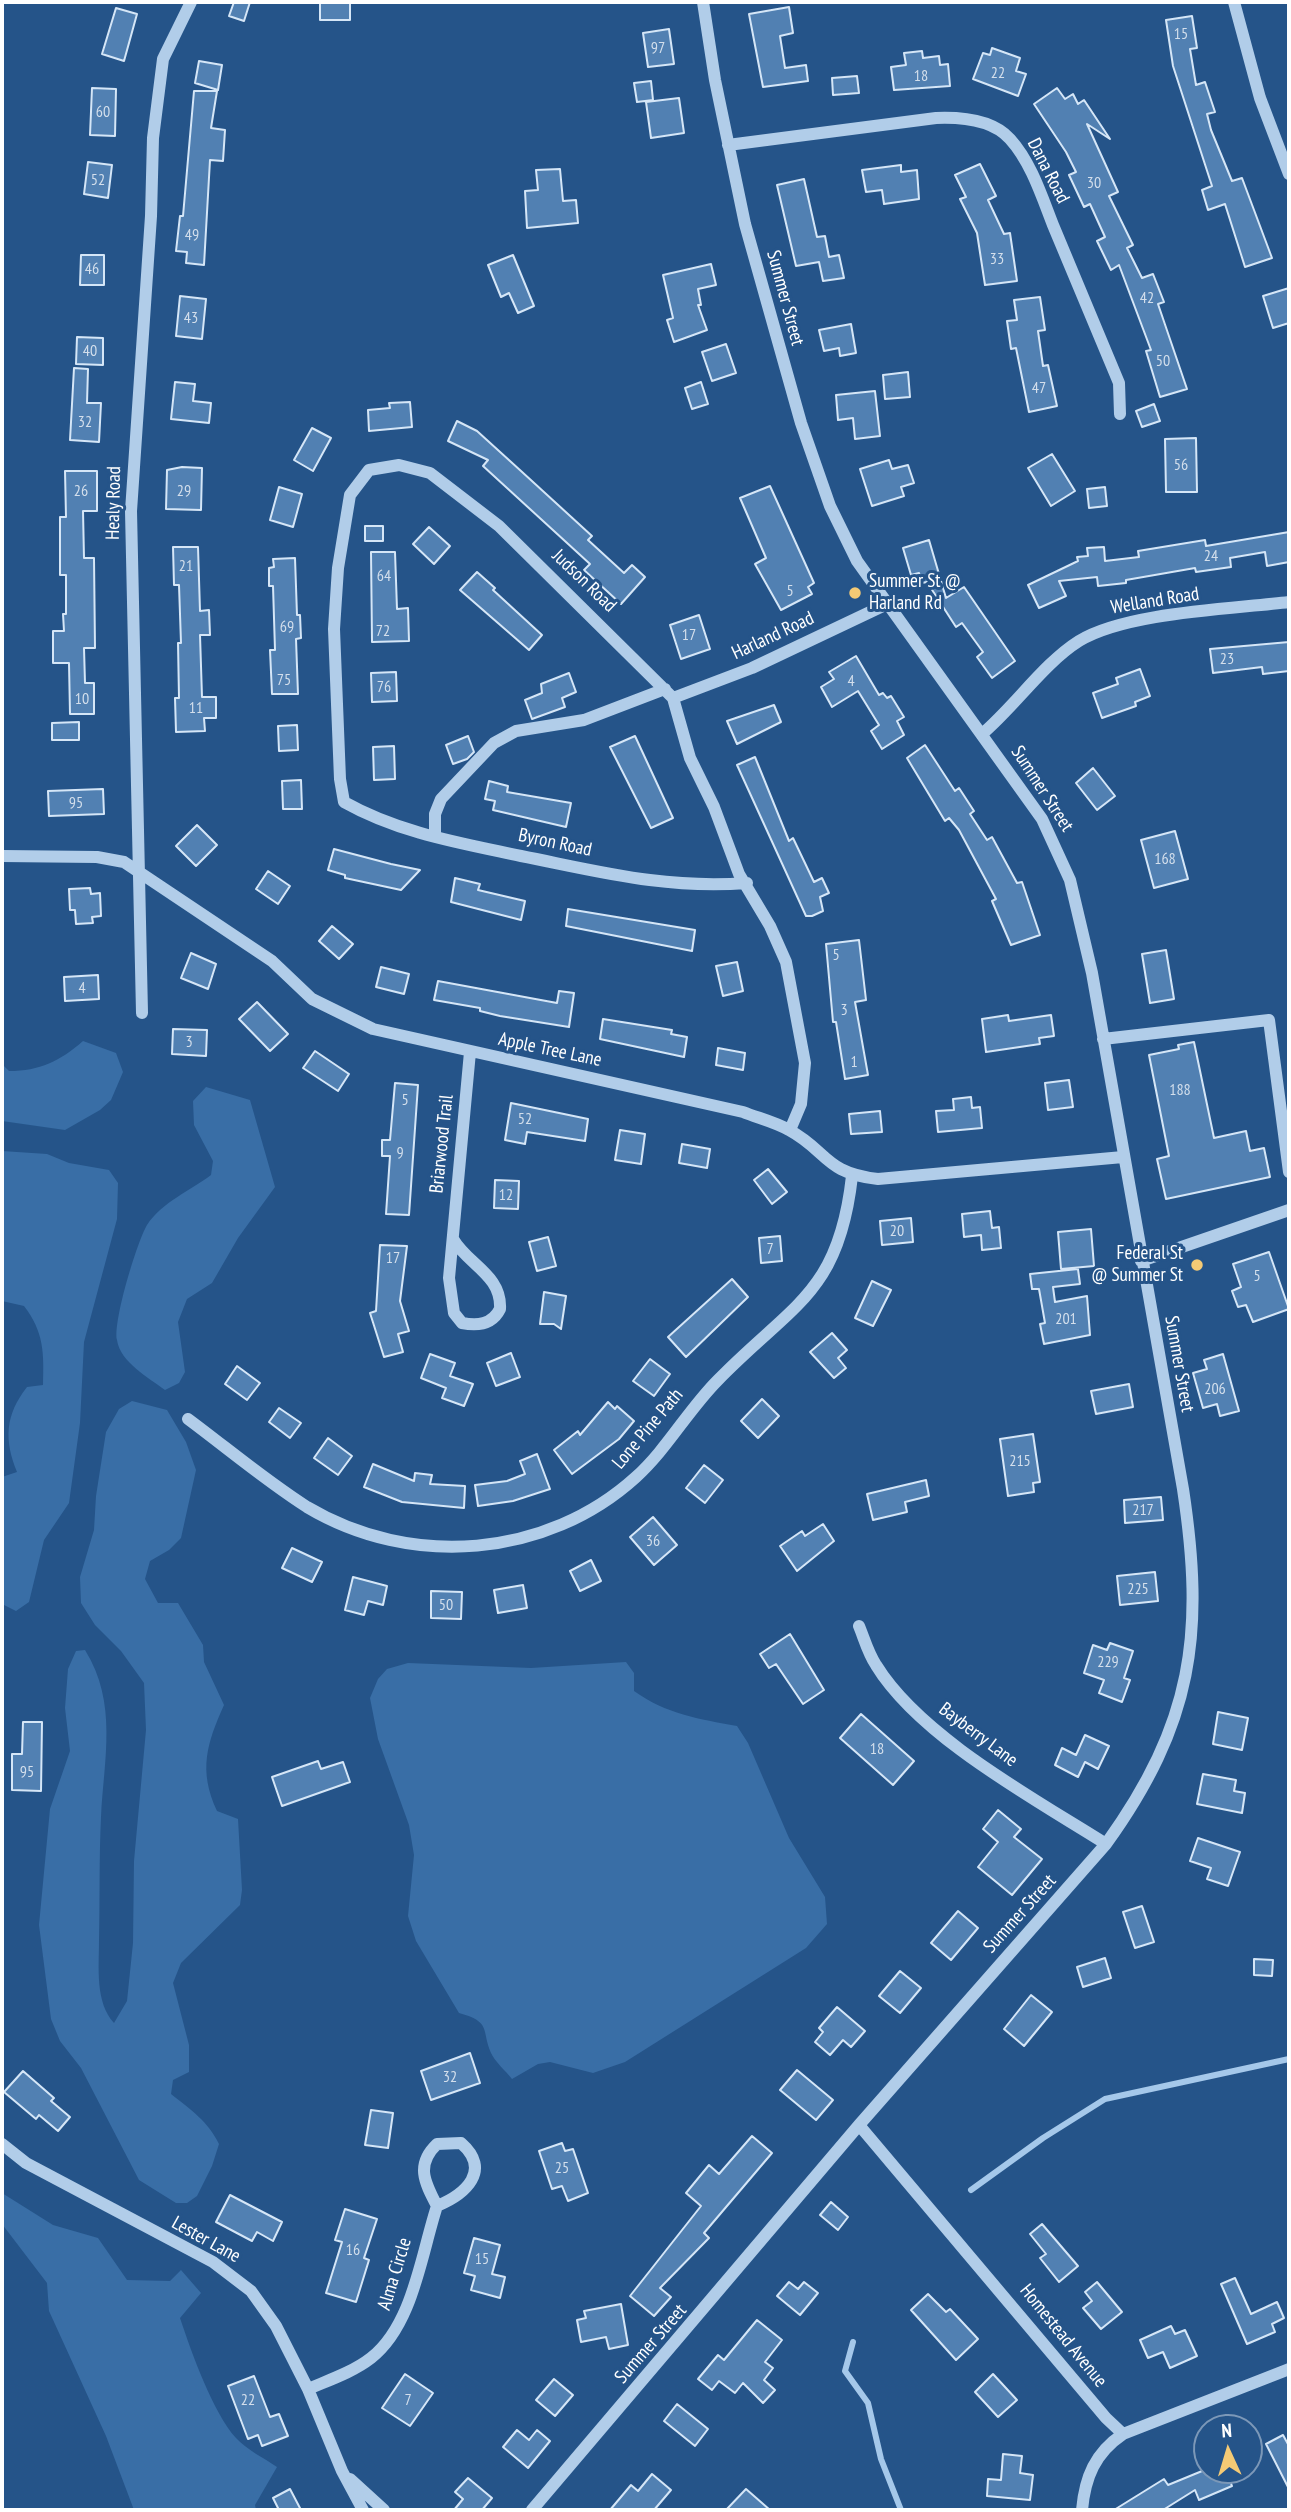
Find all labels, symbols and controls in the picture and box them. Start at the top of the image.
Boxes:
house number: 15 [1174,24,1188,44]
house number: 97 [651,38,665,58]
house number: 22 [991,63,1005,83]
house number: 18 [914,66,928,86]
house number: 60 [96,102,110,122]
street label: Dana Road [1022,135,1074,207]
house number: 52 [91,170,105,190]
house number: 30 [1087,173,1101,193]
house number: 49 [185,225,199,245]
street label: Summer Street [761,248,809,348]
house number: 33 [990,249,1004,269]
house number: 46 [85,259,99,279]
house number: 42 [1140,288,1154,308]
house number: 43 [184,308,198,328]
house number: 40 [83,341,97,361]
house number: 50 [1156,351,1170,371]
house number: 47 [1032,378,1046,398]
house number: 32 [78,412,92,432]
house number: 56 [1174,455,1188,475]
street label: Healy Road [102,466,126,540]
house number: 26 [74,481,88,501]
house number: 29 [177,481,191,501]
street label: Judson Road [547,545,621,617]
house number: 24 [1204,546,1218,566]
house number: 21 [179,556,193,576]
house number: 64 [377,566,391,586]
place label: Summer St @ Harland Rd [869,571,961,615]
house number: 5 [786,581,794,601]
street label: Welland Road [1109,583,1201,619]
marker: Summer St @ Harland Rd [847,585,863,601]
street label: Harland Road [728,607,818,665]
house number: 69 [280,617,294,637]
house number: 72 [376,621,390,641]
house number: 17 [682,625,696,645]
house number: 23 [1220,649,1234,669]
house number: 75 [277,670,291,690]
house number: 4 [847,671,855,691]
house number: 76 [377,677,391,697]
house number: 10 [75,689,89,709]
house number: 11 [189,698,203,718]
street label: Summer Street [1006,742,1078,836]
house number: 95 [69,793,83,813]
street label: Byron Road [516,824,594,862]
house number: 168 [1154,849,1176,869]
house number: 5 [832,945,840,965]
house number: 4 [78,978,86,998]
house number: 3 [840,1000,848,1020]
street label: Apple Tree Lane [496,1028,604,1072]
house number: 3 [185,1032,193,1052]
house number: 1 [850,1052,858,1072]
house number: 188 [1169,1080,1191,1100]
house number: 5 [401,1090,409,1110]
street label: Briarwood Trail [425,1094,459,1194]
house number: 52 [518,1109,532,1129]
house number: 9 [396,1143,404,1163]
house number: 12 [499,1185,513,1205]
house number: 20 [890,1221,904,1241]
house number: 7 [766,1239,774,1259]
place label: Federal St @ Summer St [1091,1243,1183,1287]
house number: 17 [386,1248,400,1268]
marker: Federal St @ Summer St [1189,1257,1205,1273]
house number: 5 [1253,1266,1261,1286]
house number: 201 [1055,1309,1077,1329]
street label: Summer Street [1159,1314,1199,1414]
house number: 206 [1204,1379,1226,1399]
street label: Lone Pine Path [608,1384,688,1474]
house number: 215 [1009,1451,1031,1471]
house number: 217 [1132,1500,1154,1520]
house number: 36 [646,1531,660,1551]
house number: 225 [1127,1579,1149,1599]
house number: 50 [439,1595,453,1615]
house number: 229 [1097,1652,1119,1672]
street label: Bayberry Lane [934,1698,1022,1772]
house number: 18 [870,1739,884,1759]
house number: 95 [20,1762,34,1782]
street label: Summer Street [979,1870,1061,1958]
house number: 32 [443,2067,457,2087]
house number: 25 [555,2158,569,2178]
street label: Lester Lane [168,2212,244,2268]
street label: Alma Circle [373,2235,417,2313]
house number: 16 [346,2240,360,2260]
house number: 15 [475,2249,489,2269]
street label: Homestead Avenue [1015,2280,1111,2392]
street label: Summer Street [610,2300,692,2388]
house number: 22 [241,2390,255,2410]
house number: 7 [404,2390,412,2410]
north arrow [1193,2414,1263,2484]
text: N [1221,2418,1233,2442]

